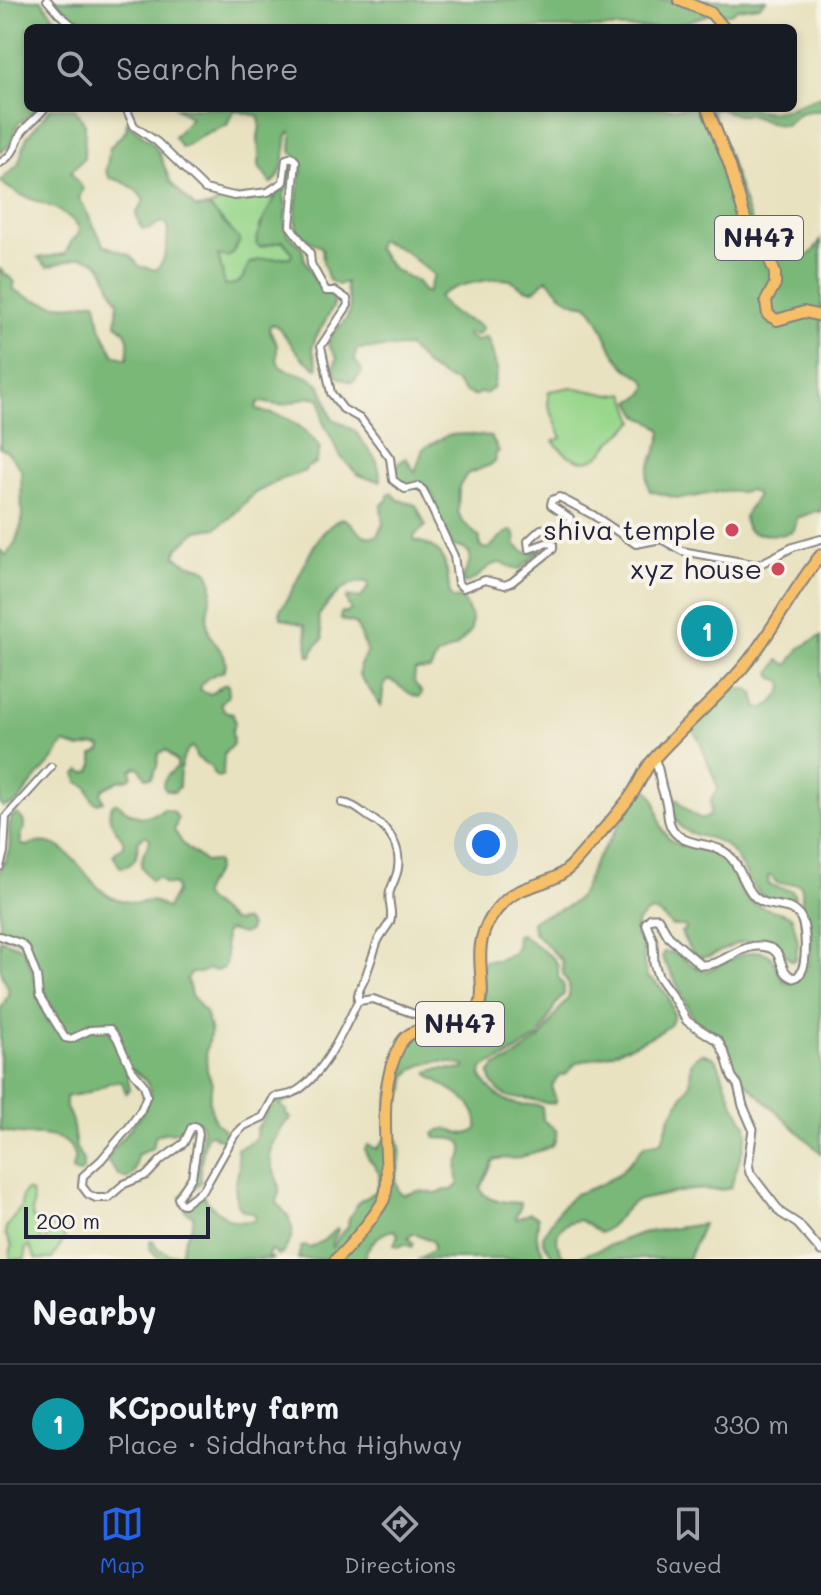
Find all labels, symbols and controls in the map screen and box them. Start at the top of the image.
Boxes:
search box [24,24,797,112]
icon: search [52,46,96,90]
text: Search here [116,48,299,88]
road number: NH47 [715,216,803,260]
place label: shiva temple [543,511,716,547]
marker: shiva temple [723,521,741,539]
place label: xyz house [630,550,762,586]
marker: xyz house [769,560,787,578]
pin: 1 [681,601,733,661]
your location [466,824,506,864]
road number: NH47 [416,1002,504,1046]
scale bar [24,1203,210,1239]
text: 200 m [36,1206,100,1235]
text: Nearby [32,1289,157,1334]
text: KCpoultry farm [108,1387,339,1427]
text: 1 [52,1407,64,1441]
text: 330 m [713,1407,789,1441]
text: Place · Siddhartha Highway [108,1427,462,1461]
tab: Map [100,1502,145,1579]
tab: Directions [344,1502,456,1579]
tab: Saved [656,1502,721,1579]

